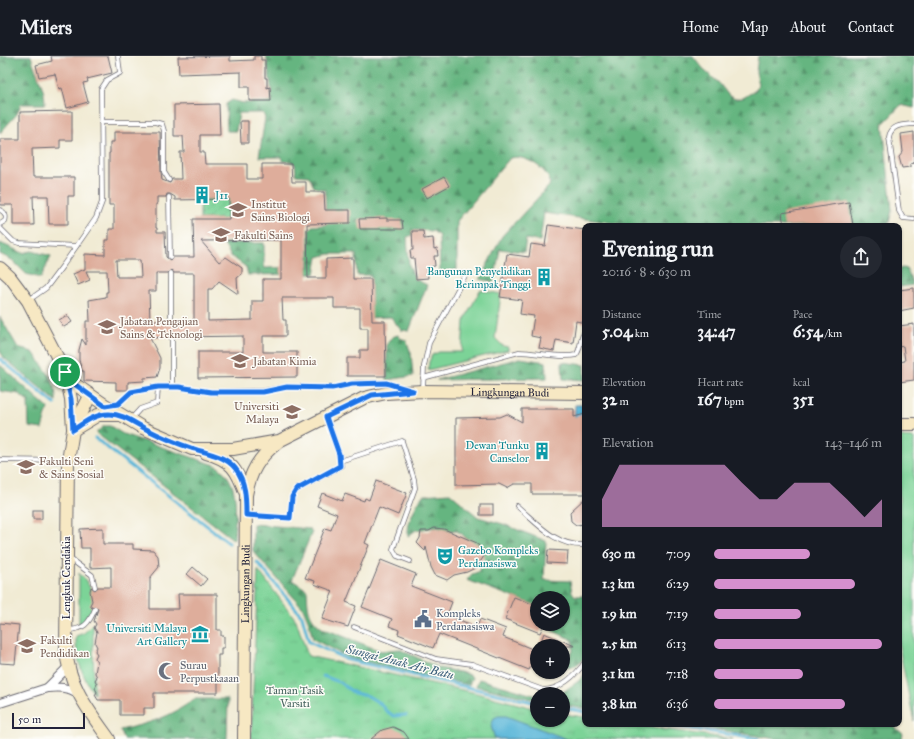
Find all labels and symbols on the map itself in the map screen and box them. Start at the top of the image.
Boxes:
building icon: J11 [192,185,212,205]
place label: J11 [214,189,228,203]
place label: Institut Sains Biologi [251,198,310,224]
school or university icon: Institut Sains Biologi [228,200,248,220]
school or university icon: Fakulti Sains [211,225,231,245]
place label: Fakulti Sains [234,229,293,242]
place label: Bangunan Penyelidikan Berimpak Tinggi [427,265,531,291]
building icon: Bangunan Penyelidikan Berimpak Tinggi [534,267,554,287]
place label: Jabatan Pengajian Sains & Teknologi [119,315,203,341]
school or university icon: Jabatan Pengajian Sains & Teknologi [97,317,117,337]
school or university icon: Jabatan Kimia [230,351,250,371]
pin [48,355,82,389]
place label: Jabatan Kimia [252,355,317,369]
street label: Lingkungan Budi [470,386,549,400]
place label: Universiti Malaya [234,400,279,426]
school or university icon: Universiti Malaya [282,402,302,422]
place label: Dewan Tunku Canselor [465,439,530,465]
building icon: Dewan Tunku Canselor [532,441,552,461]
place label: Fakulti Seni & Sains Sosial [39,455,104,481]
school or university icon: Fakulti Seni & Sains Sosial [16,457,36,477]
street label: Lengkuk Cendakia [60,536,73,620]
street label: Lingkungan Budi [239,544,253,624]
place label: Gazebo Kompleks Perdanasiswa [458,544,538,570]
theatre icon: Gazebo Kompleks Perdanasiswa [435,546,455,566]
place label: Kompleks Perdanasiswa [436,607,495,633]
public building icon: Kompleks Perdanasiswa [413,609,433,629]
place label: Universiti Malaya Art Gallery [106,622,188,648]
museum icon: Universiti Malaya Art Gallery [190,624,210,644]
place label: Fakulti Pendidikan [40,634,89,660]
school or university icon: Fakulti Pendidikan [17,636,37,656]
water label: Sungai Anak Air Batu [344,642,455,682]
place label: Surau Perpustkaaan [180,659,239,685]
mosque icon: Surau Perpustkaaan [157,661,177,681]
park label: Taman Tasik Varsiti [266,684,325,710]
scale bar [12,711,85,730]

